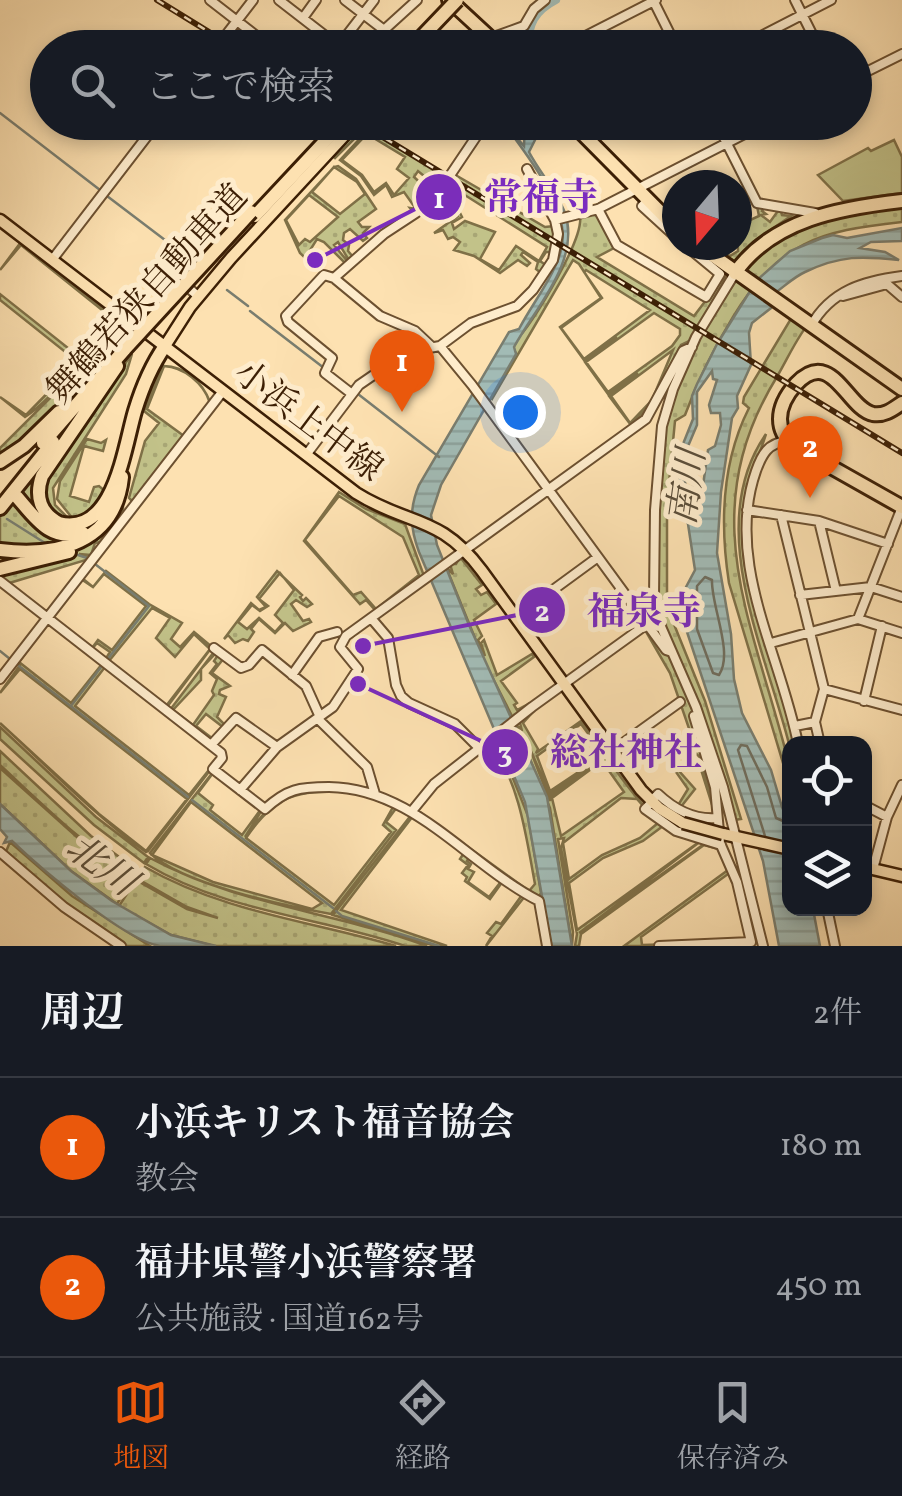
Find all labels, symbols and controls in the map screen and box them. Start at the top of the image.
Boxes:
search box [30,30,872,140]
icon: search [65,58,120,113]
text: ここで検索 [145,63,335,116]
callout: 常福寺 [414,163,618,231]
north arrow [662,170,752,260]
text: 常福寺 [484,174,598,227]
street label: 舞鶴若狭自動車道 [37,175,260,415]
text: 1 [433,179,445,221]
pin: 1 [370,330,434,412]
street label: 小浜上中線 [223,351,392,494]
your location [495,387,546,438]
pin: 2 [778,416,842,498]
water label: 南川 [658,442,722,529]
callout: 福泉寺 [517,576,721,644]
text: 福泉寺 [587,588,701,641]
text: 2 [534,592,550,634]
callout: 総社神社 [480,718,722,786]
text: 総社神社 [550,729,702,782]
text: 3 [497,733,513,775]
map controls [782,736,872,916]
button: locate [782,736,872,826]
water label: 北川 [54,823,149,913]
button: layers [782,826,872,916]
text: 周辺 [40,986,124,1045]
text: 2件 [813,993,862,1037]
text: 小浜キリスト福音協会 [135,1099,514,1152]
text: 1 [66,1125,79,1169]
text: 180 m [779,1125,862,1169]
text: 教会 [135,1159,199,1203]
text: 福井県警小浜警察署 [135,1239,477,1292]
text: 2 [64,1265,81,1309]
text: 450 m [775,1265,862,1309]
text: 公共施設 · 国道162号 [135,1299,424,1343]
tab: 地図 [113,1375,169,1479]
tab: 経路 [395,1375,451,1479]
tab: 保存済み [677,1375,789,1479]

